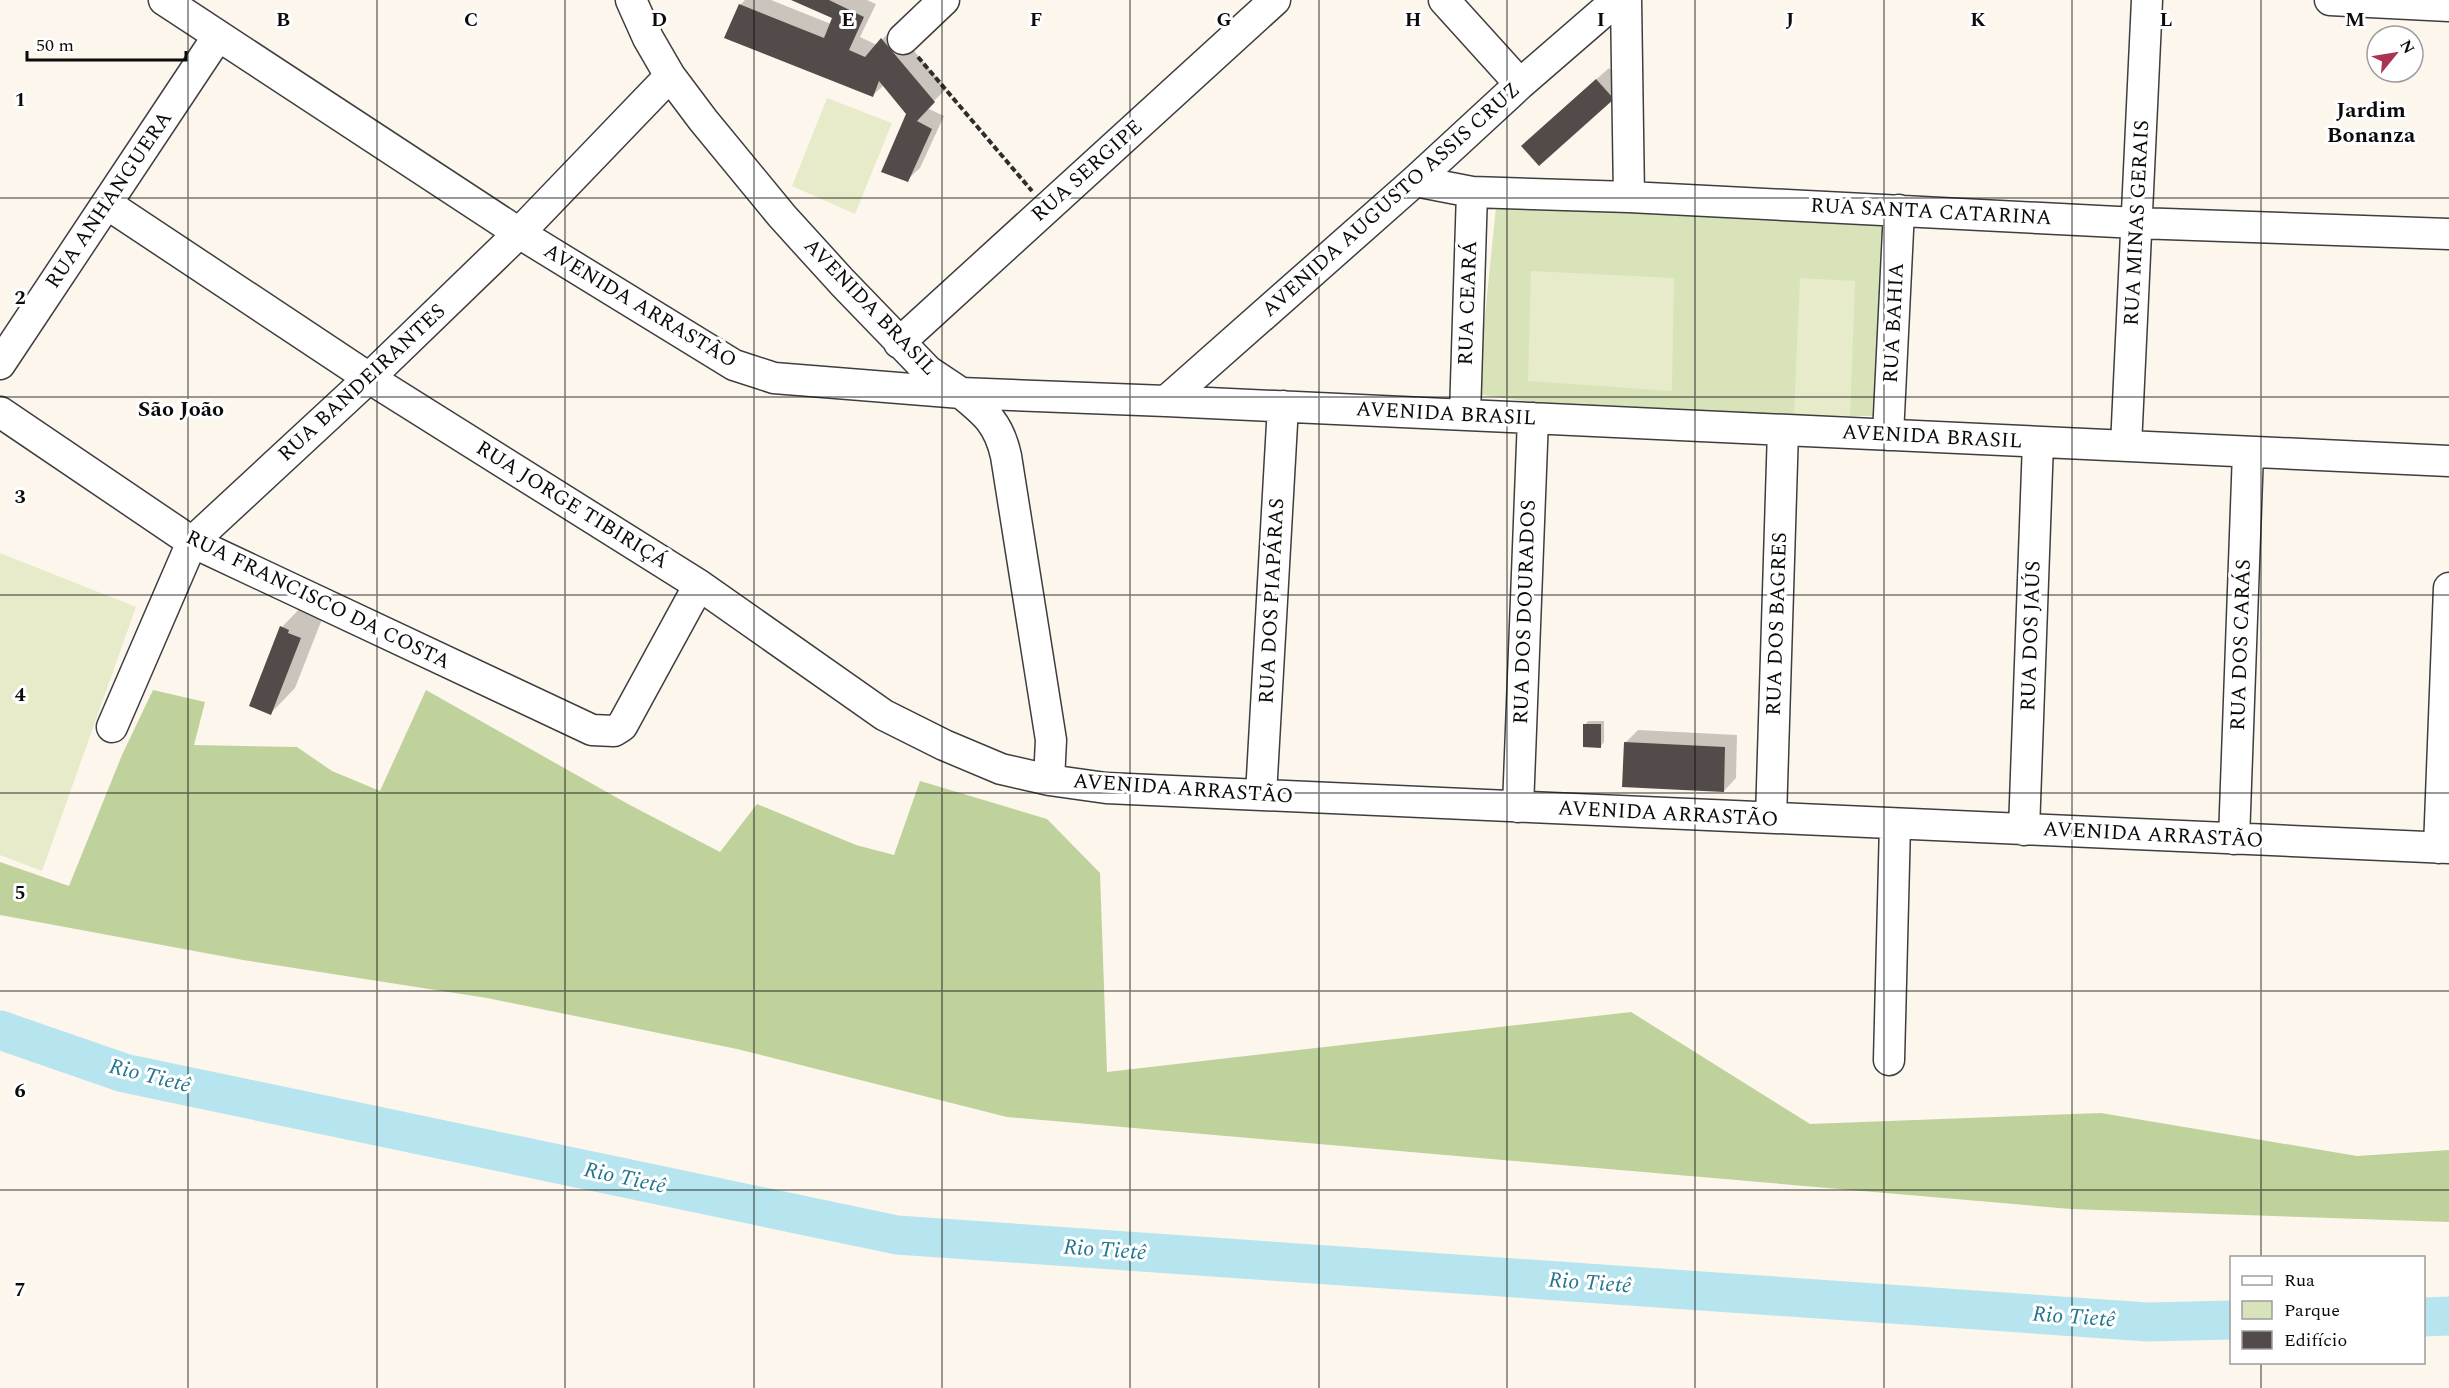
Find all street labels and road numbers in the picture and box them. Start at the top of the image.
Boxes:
street label: AVENIDA AUGUSTO ASSIS CRUZ [1255,75,1527,325]
street label: RUA ANHANGUERA [37,104,181,295]
street label: RUA SERGIPE [1024,112,1150,230]
street label: RUA MINAS GERAIS [2116,119,2158,327]
street label: RUA SANTA CATARINA [1809,190,2053,234]
street label: AVENIDA BRASIL [796,231,944,383]
street label: AVENIDA ARRASTÃO [537,235,743,377]
street label: RUA CEARÁ [1450,240,1486,366]
street label: RUA BAHIA [1875,262,1913,384]
street label: RUA BANDEIRANTES [271,296,453,470]
street label: AVENIDA BRASIL [1355,393,1537,435]
street label: AVENIDA BRASIL [1841,416,2023,458]
street label: RUA JORGE TIBIRIÇÁ [470,433,675,577]
street label: RUA DOS PIAPÁRAS [1251,497,1293,705]
street label: RUA DOS DOURADOS [1505,499,1545,725]
street label: RUA FRANCISCO DA COSTA [180,522,456,678]
street label: RUA DOS BAGRES [1758,532,1796,716]
street label: RUA DOS CARÁS [2222,559,2260,731]
street label: RUA DOS JAÚS [2012,560,2050,712]
street label: AVENIDA ARRASTÃO [1072,765,1294,813]
street label: AVENIDA ARRASTÃO [1557,792,1779,836]
street label: AVENIDA ARRASTÃO [2042,813,2264,857]

